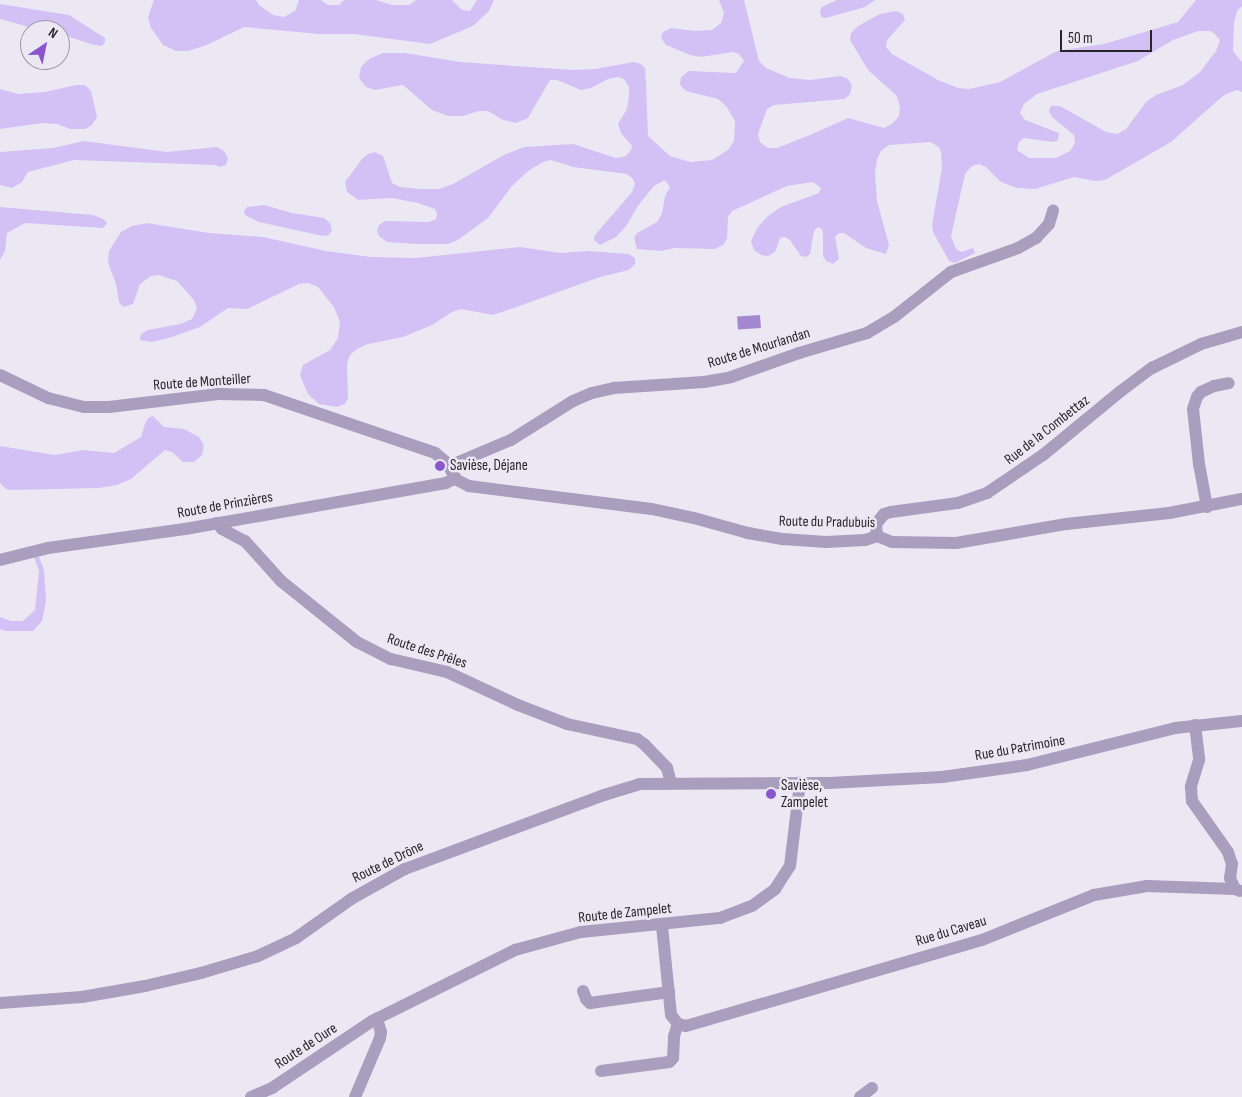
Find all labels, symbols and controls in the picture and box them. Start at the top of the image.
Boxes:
north arrow [20,20,70,70]
scale bar [1062,20,1154,52]
text: N [45,24,61,42]
text: 50 m [1068,29,1093,48]
street label: Route de Mourlandan [706,324,812,372]
street label: Route de Monteiller [153,370,251,394]
street label: Rue de la Combettaz [1001,391,1093,469]
place label: Savièse, Déjane [450,457,528,475]
marker: Savièse, Déjane [434,460,446,472]
street label: Route de Prinzières [176,488,274,522]
street label: Route du Pradubuis [779,512,875,532]
street label: Route des Prêles [385,630,469,672]
street label: Rue du Patrimoine [974,731,1066,765]
place label: Savièse, Zampelet [781,776,828,811]
marker: Savièse, Zampelet [765,788,777,800]
street label: Route de Drône [349,837,427,887]
street label: Route de Zampelet [577,899,673,927]
street label: Rue du Caveau [913,912,989,950]
street label: Route de Oure [272,1019,340,1073]

